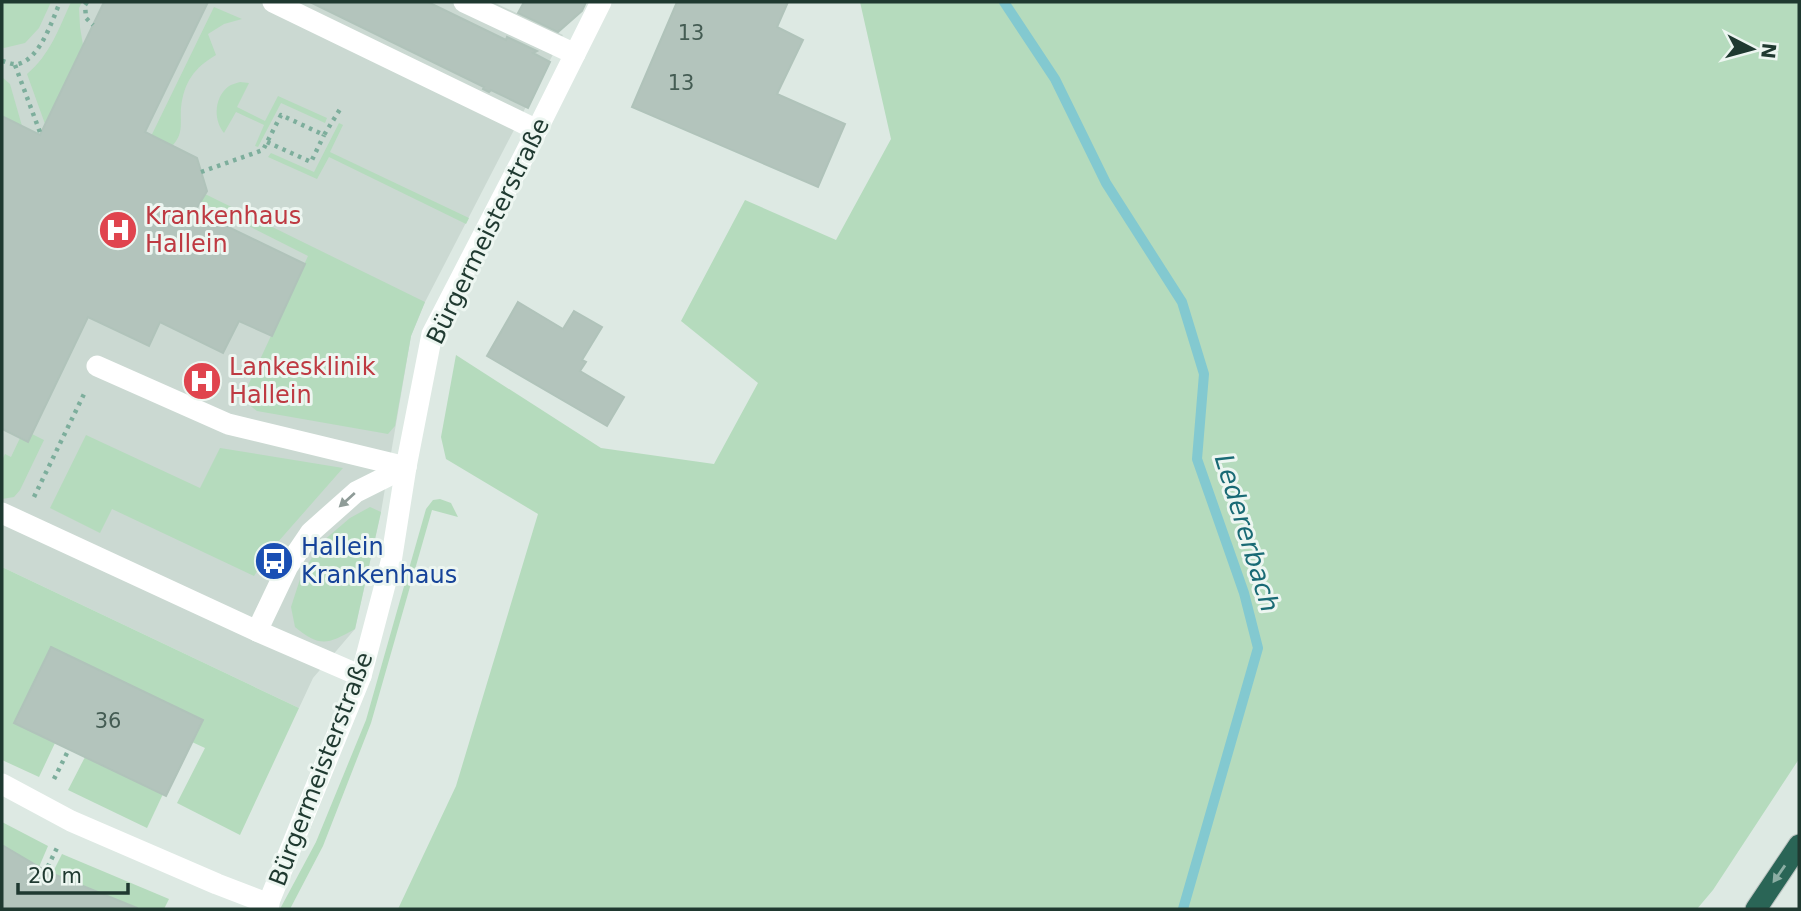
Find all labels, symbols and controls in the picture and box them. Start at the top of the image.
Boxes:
north arrow [1717,14,1787,84]
house number: 13 [678,21,704,45]
text: N [1757,42,1781,60]
house number: 13 [668,71,694,95]
street label: Bürgermeisterstraße [421,113,555,349]
place label: Krankenhaus Hallein [145,202,301,258]
hospital icon: Krankenhaus Hallein [97,209,139,251]
place label: Lankesklinik Hallein [229,353,376,409]
hospital icon: Lankesklinik Hallein [181,360,223,402]
water label: Ledererbach [1209,450,1285,616]
one-way arrow [338,492,356,508]
place label: Hallein Krankenhaus [301,533,457,589]
bus stop icon: Hallein Krankenhaus [253,540,295,582]
street label: Bürgermeisterstraße [263,648,379,890]
house number: 36 [95,709,121,733]
scale bar [18,852,128,896]
text: 20 m [28,864,82,888]
one-way arrow [1772,865,1786,883]

